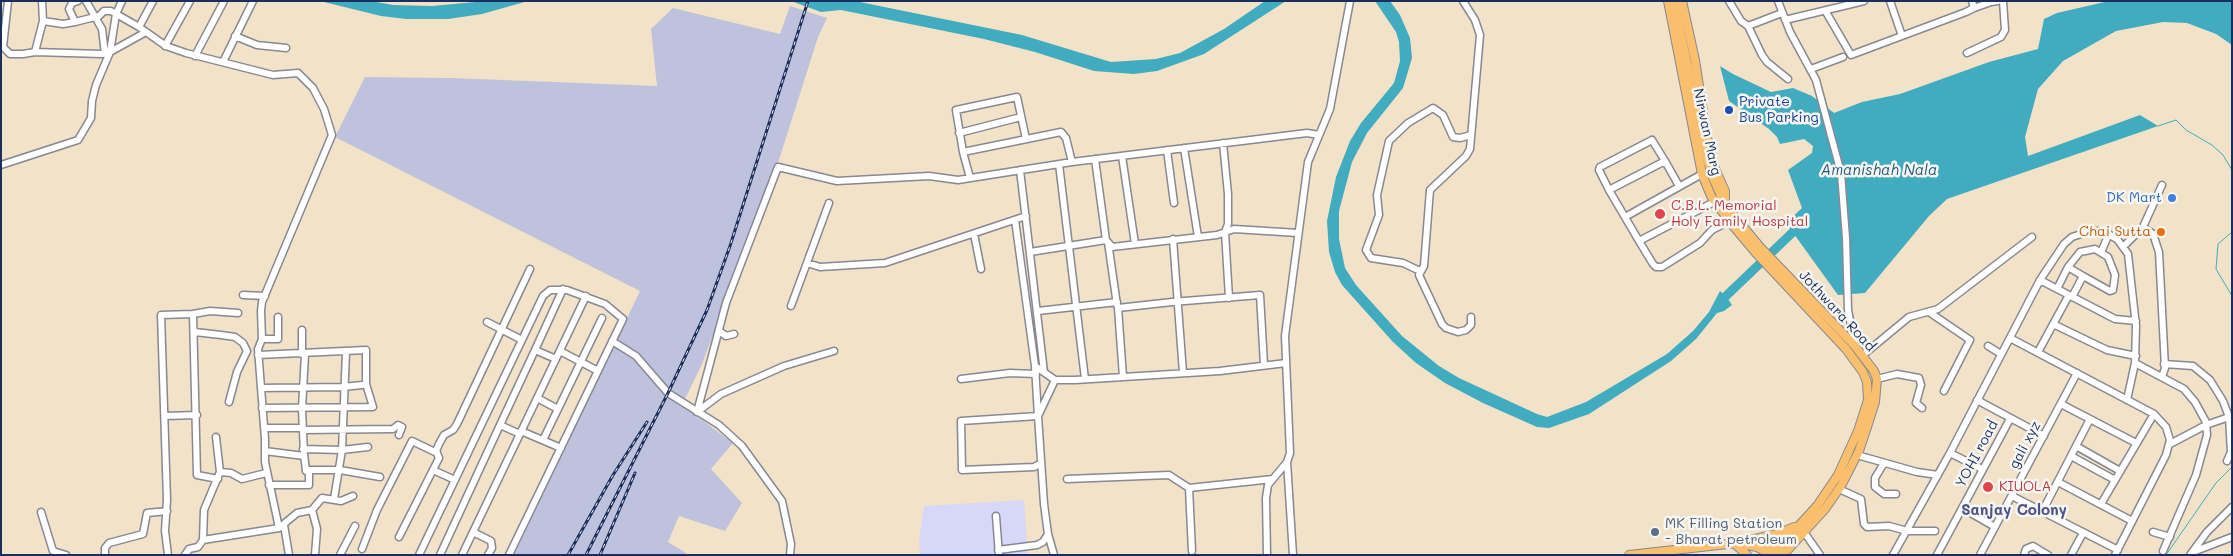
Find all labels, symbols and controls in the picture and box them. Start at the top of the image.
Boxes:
street label: Nirwan Marg [1690,87,1724,177]
place label: Private Bus Parking [1739,94,1819,126]
marker: Private Bus Parking [1723,104,1735,116]
water label: Amanishah Nala [1821,161,1937,179]
place label: DK Mart [2106,190,2162,206]
marker: DK Mart [2166,192,2178,204]
place label: C.B.L. Memorial Holy Family Hospital [1671,198,1808,230]
marker: C.B.L. Memorial Holy Family Hospital [1653,207,1667,221]
place label: Chai Sutta [2079,224,2151,240]
marker: Chai Sutta [2155,226,2167,238]
street label: Jothwara Road [1795,267,1879,355]
street label: YOHI road [1952,417,2002,491]
street label: gali xyz [2006,418,2044,472]
place label: KIUOLA [1999,479,2051,495]
marker: KIUOLA [1981,480,1995,494]
district label: Sanjay Colony [1961,501,2067,519]
place label: MK Filling Station - Bharat petroleum [1665,516,1797,548]
marker: MK Filling Station - Bharat petroleum [1649,526,1661,538]

